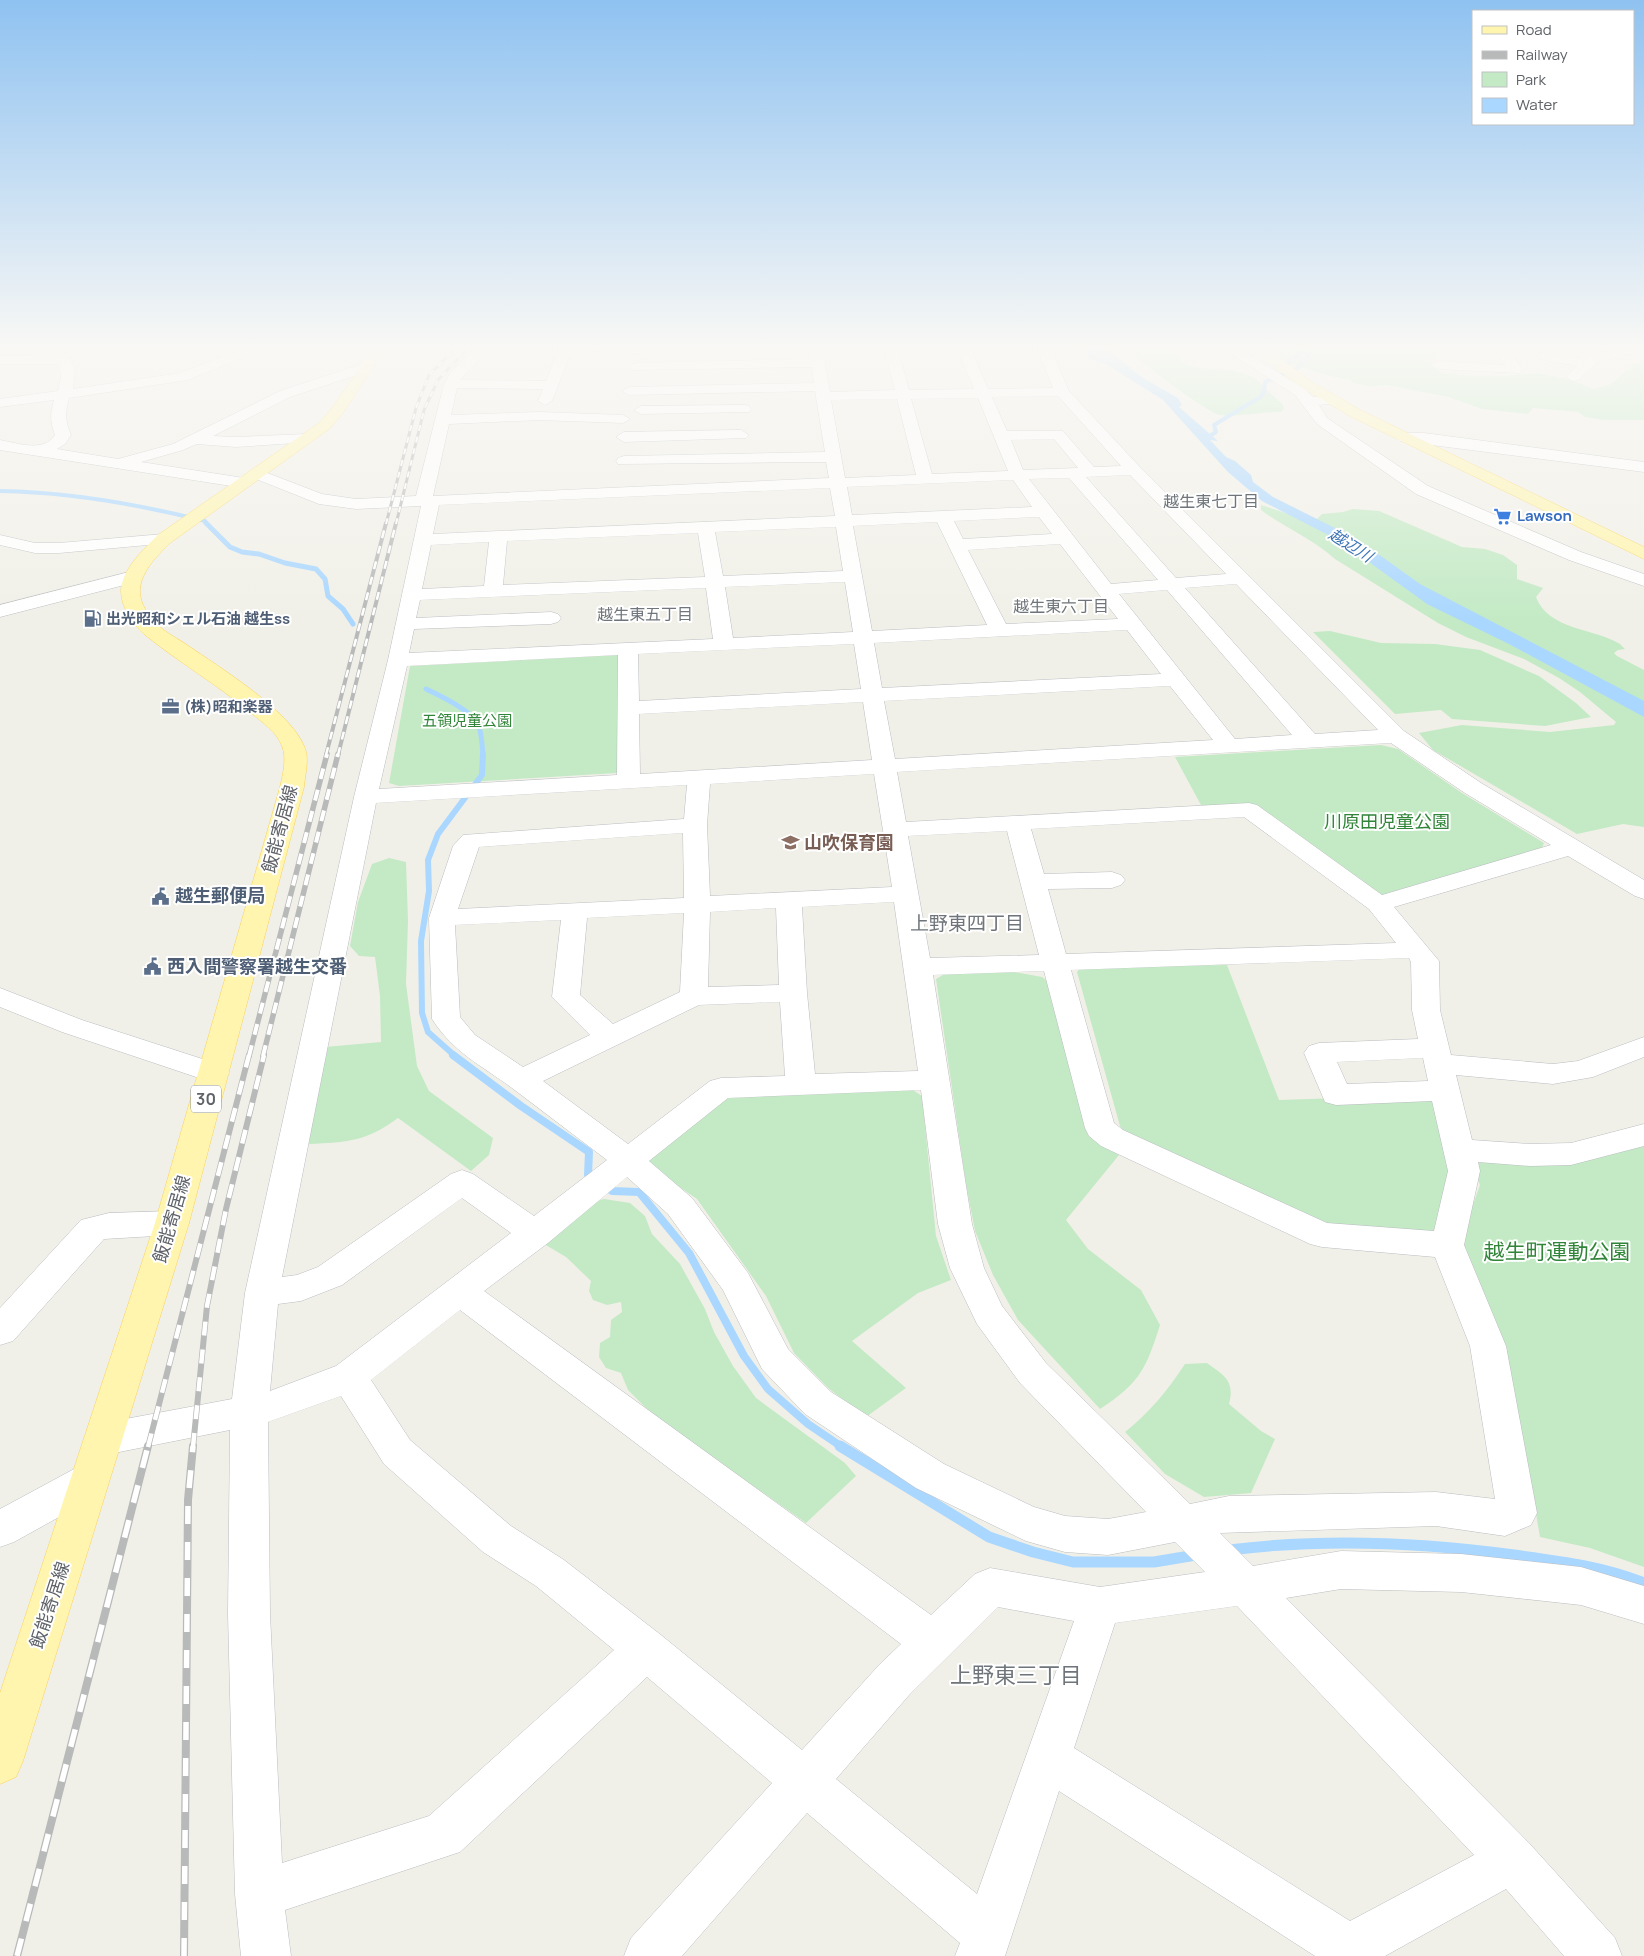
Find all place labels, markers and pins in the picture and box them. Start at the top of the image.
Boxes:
place label: Lawson [1517,505,1572,526]
supermarket icon: Lawson [1493,506,1513,526]
place label: 出光昭和シェル石油 越生ss [106,608,290,629]
fuel station icon: 出光昭和シェル石油 越生ss [82,609,102,629]
place label: (株)昭和楽器 [184,696,274,717]
office icon: (株)昭和楽器 [160,697,180,717]
place label: 山吹保育園 [804,830,894,854]
school or university icon: 山吹保育園 [780,833,800,853]
place label: 越生郵便局 [175,883,265,907]
public building icon: 越生郵便局 [151,886,171,906]
place label: 西入間警察署越生交番 [167,954,347,978]
public building icon: 西入間警察署越生交番 [143,957,163,977]

